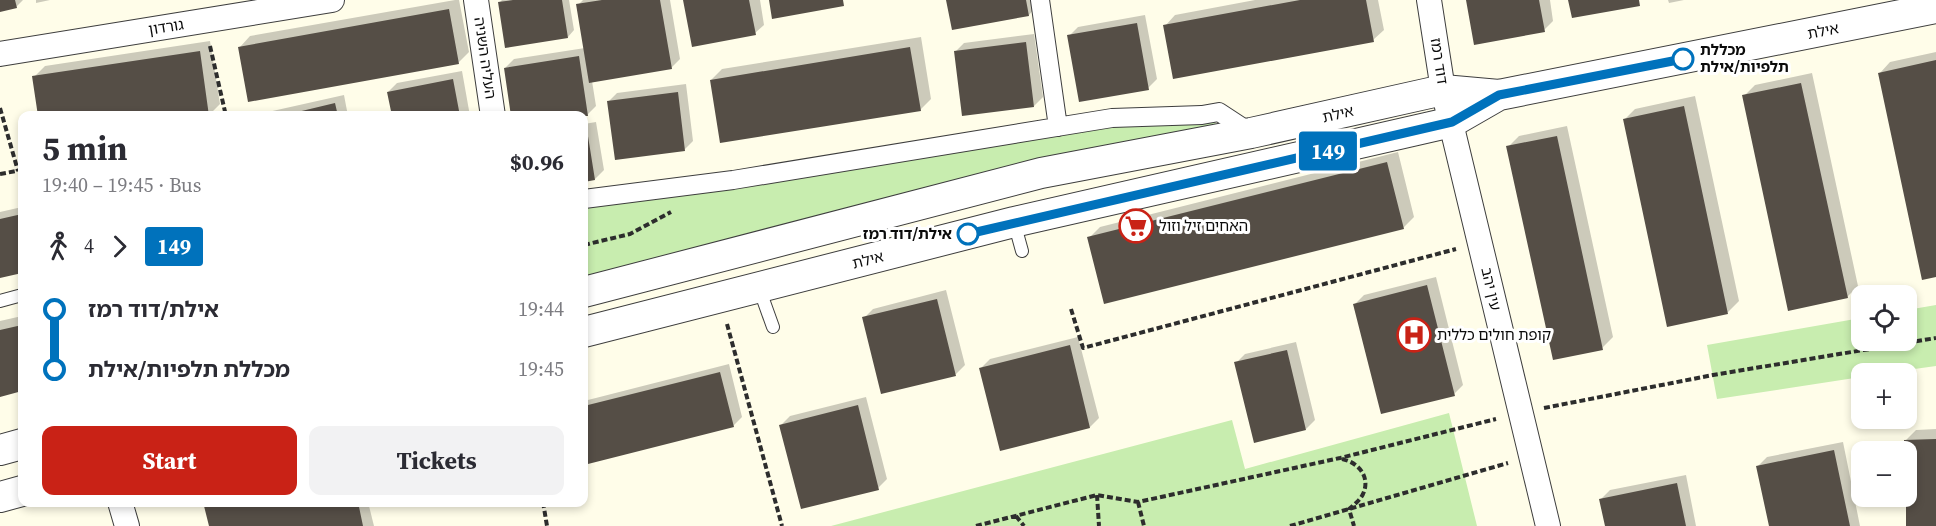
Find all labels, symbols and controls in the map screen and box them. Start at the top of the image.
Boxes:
street label: גורדון [147,13,185,40]
street label: העליה השניה [469,16,502,100]
street label: אילת [1805,17,1840,44]
street label: דוד רמז [1425,36,1454,86]
place label: מכללת תלפיות/אילת [1700,39,1789,77]
marker: מכללת תלפיות/אילת [1672,48,1694,70]
street label: אילת [1320,100,1356,127]
text: 5 min [42,126,128,171]
line badge: 149 [1294,132,1362,170]
text: 149 [1311,137,1345,166]
text: $0.96 [510,147,564,177]
text: 19:40 – 19:45 · Bus [42,171,201,199]
supermarket icon: האחים זיל וזול [1118,208,1154,244]
place label: האחים זיל וזול [1159,215,1248,236]
place label: אילת/דוד רמז [863,223,952,244]
marker: אילת/דוד רמז [957,223,979,245]
icon: walk [42,230,75,263]
icon: forward [103,230,136,263]
text: 4 [84,232,94,260]
text: 149 [157,232,191,261]
street label: אילת [850,246,886,274]
street label: עין יהב [1476,265,1507,313]
map controls [1851,285,1917,507]
button: locate [1851,285,1917,351]
text: אילת/דוד רמז [88,294,219,324]
text: 19:44 [518,295,564,323]
hospital icon: קופת חולים כללית [1396,317,1432,353]
place label: קופת חולים כללית [1437,324,1551,345]
text: מכללת תלפיות/אילת [88,354,290,384]
text: 19:45 [518,355,564,383]
button: + [1851,363,1917,429]
button: Start [42,426,297,495]
button: Tickets [309,426,564,495]
button: − [1851,441,1917,507]

